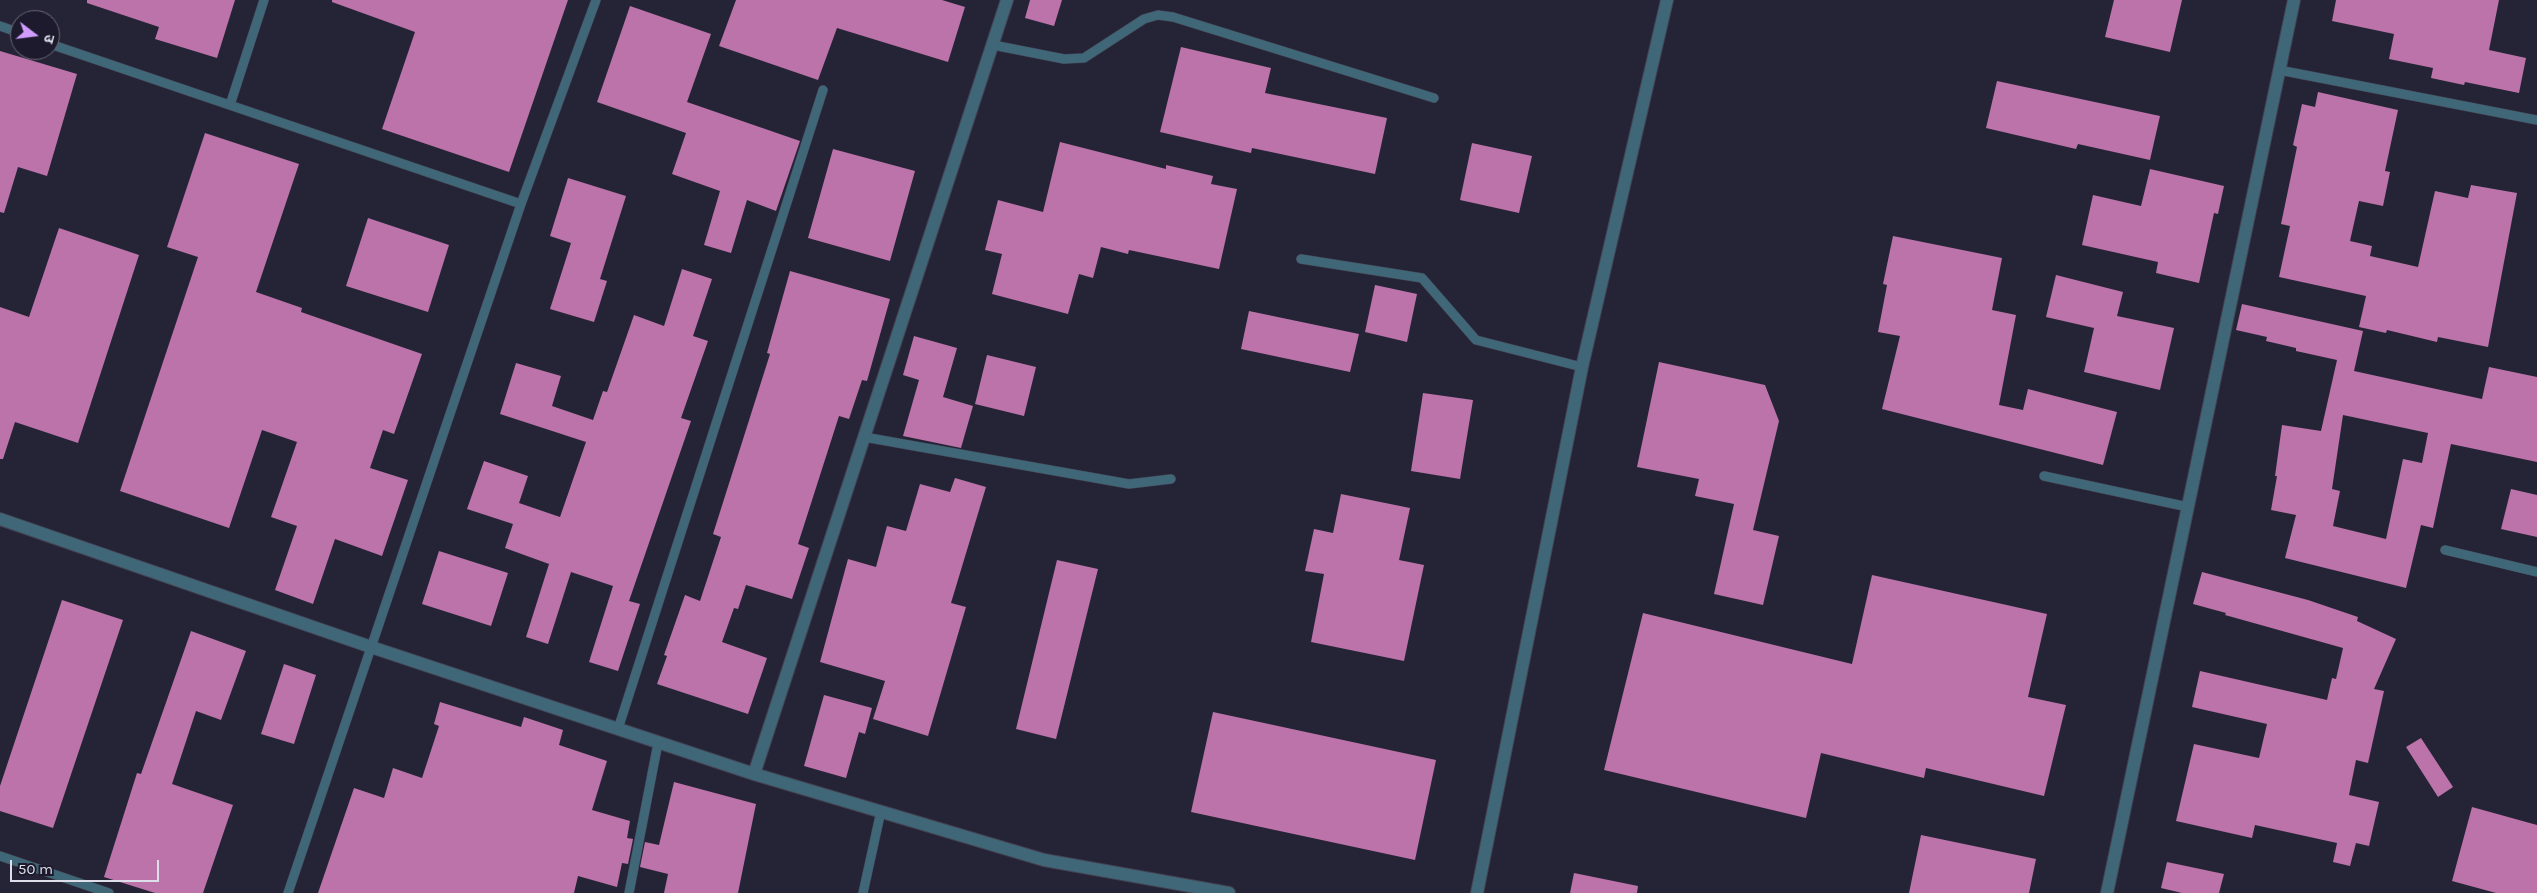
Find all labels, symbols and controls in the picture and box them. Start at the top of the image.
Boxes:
north arrow [10,10,60,60]
text: उ [40,33,58,45]
scale bar [12,850,161,882]
text: 50 m [18,860,53,878]

